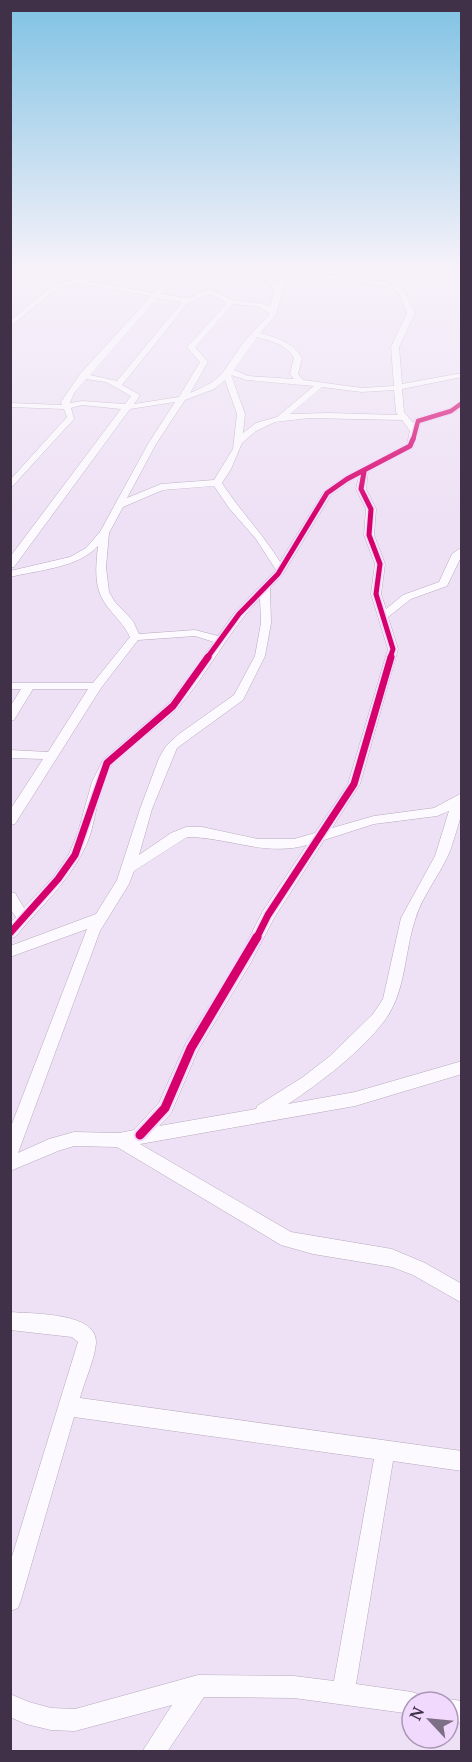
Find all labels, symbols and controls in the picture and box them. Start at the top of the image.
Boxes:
north arrow [400,1690,460,1750]
text: N [404,1703,429,1724]

